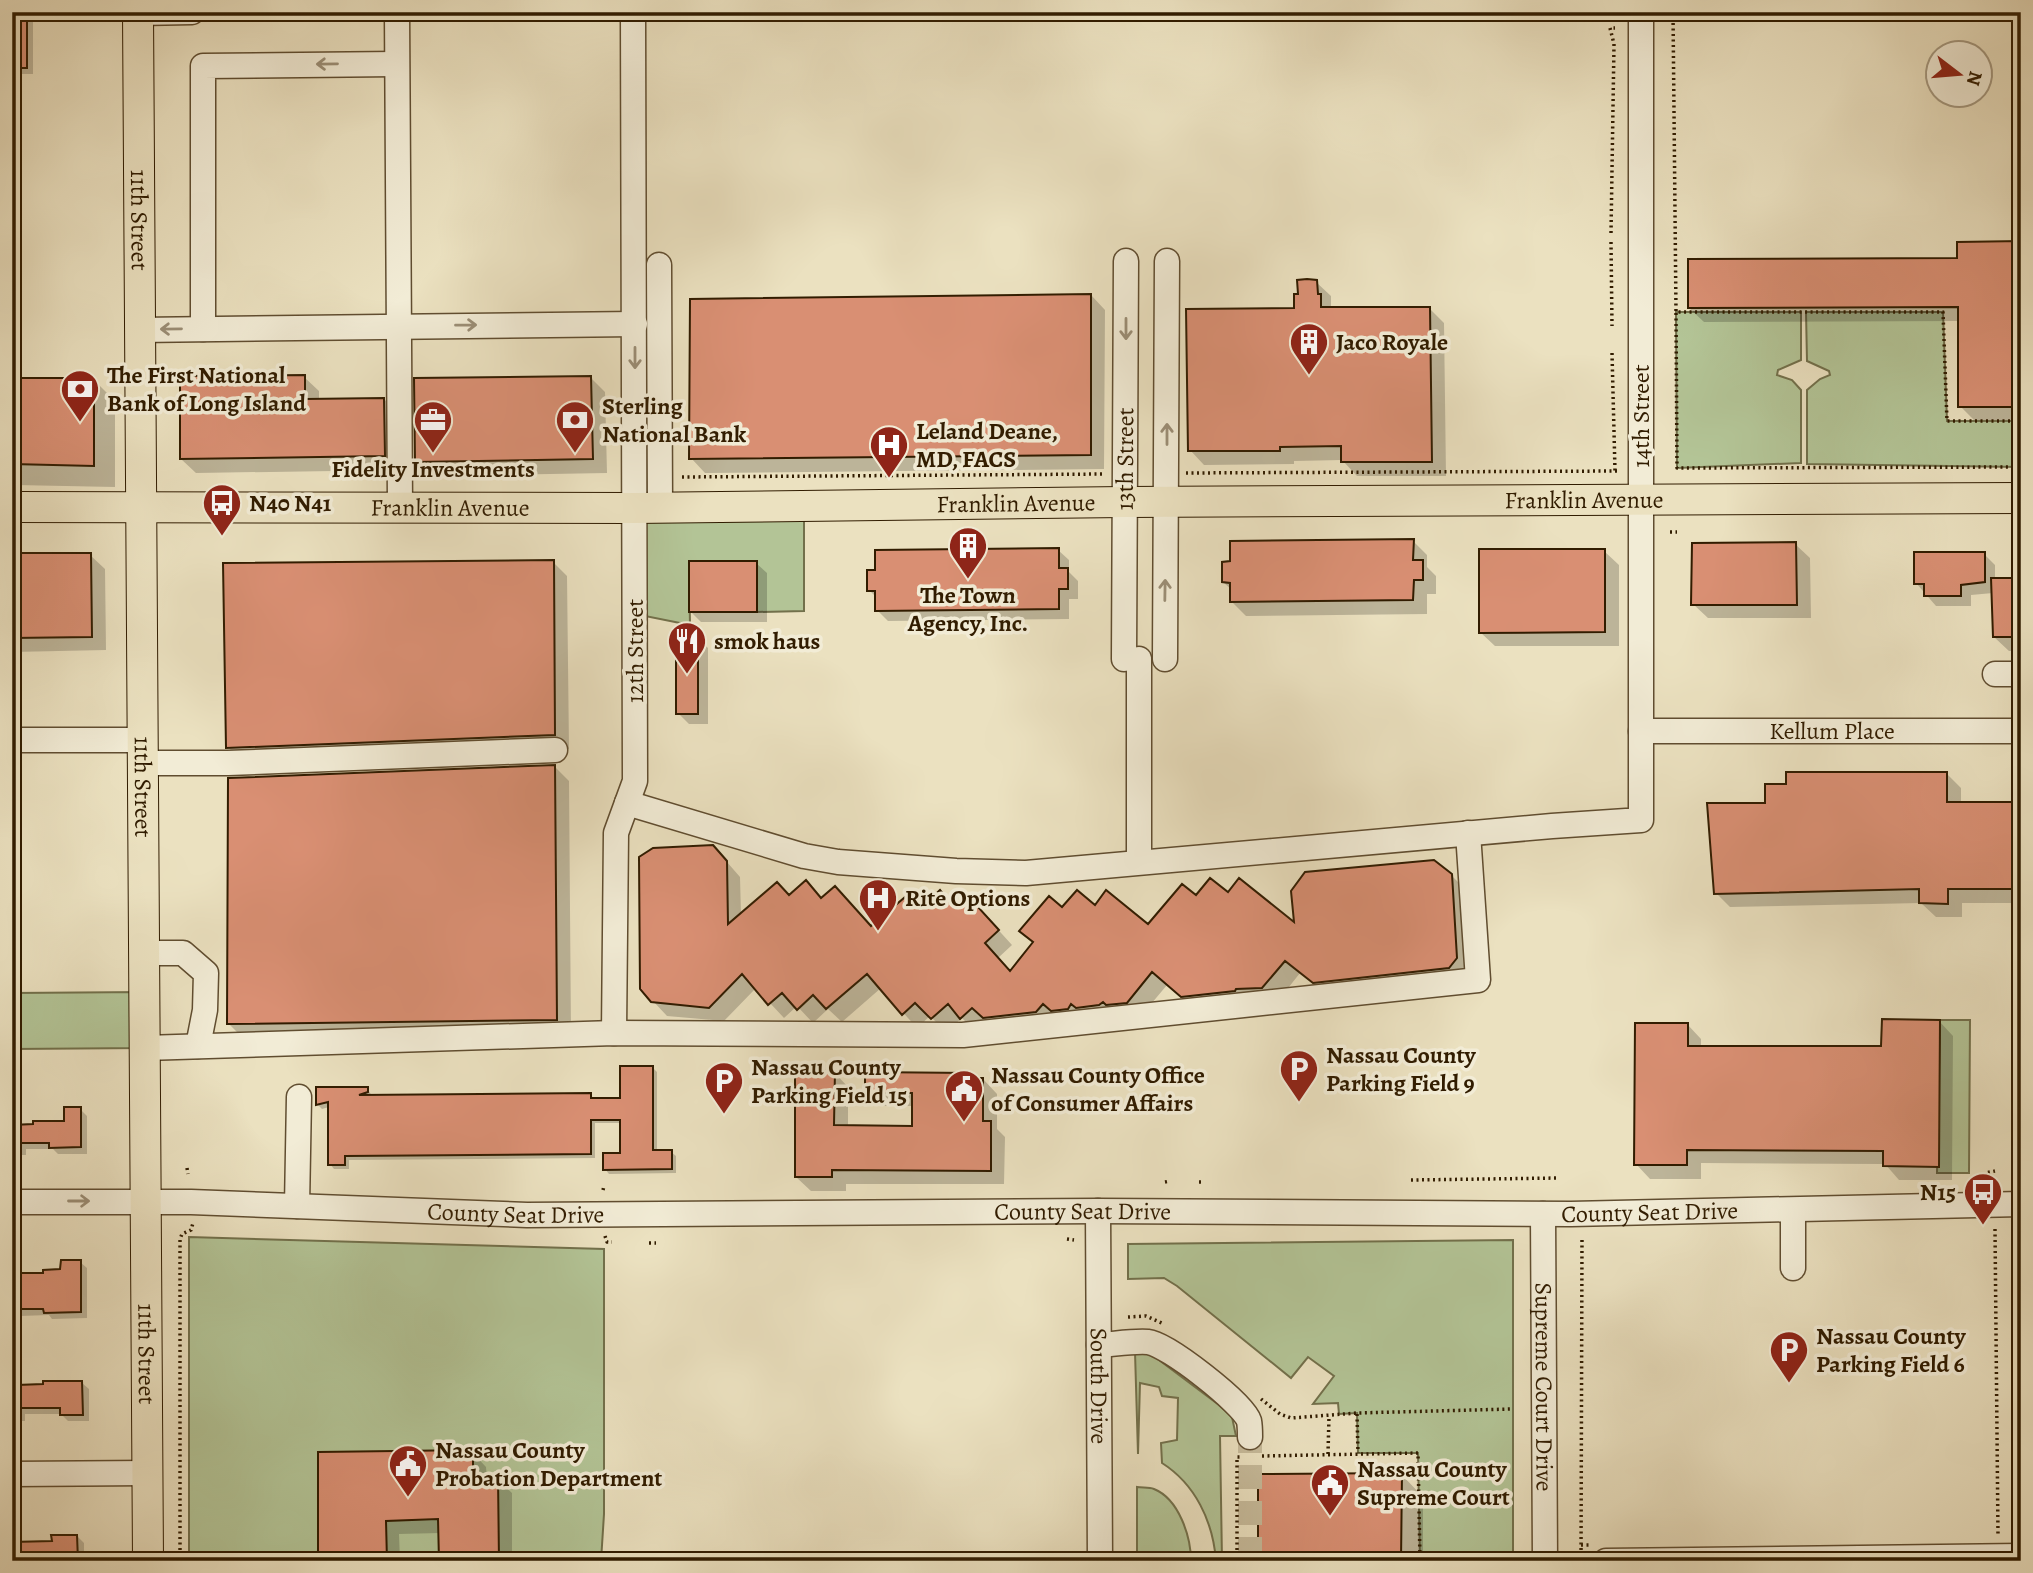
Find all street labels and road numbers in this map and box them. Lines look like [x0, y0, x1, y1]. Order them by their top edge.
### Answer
street label: 11th Street [123, 169, 156, 271]
street label: 14th Street [1625, 364, 1657, 468]
street label: 13th Street [1109, 407, 1141, 510]
street label: Franklin Avenue [1504, 484, 1664, 516]
street label: Franklin Avenue [936, 486, 1096, 520]
street label: Franklin Avenue [370, 492, 530, 524]
street label: 12th Street [619, 599, 651, 703]
street label: Kellum Place [1769, 715, 1895, 747]
street label: 11th Street [127, 736, 159, 838]
street label: County Seat Drive [1561, 1194, 1738, 1230]
street label: County Seat Drive [427, 1195, 604, 1231]
street label: County Seat Drive [994, 1195, 1171, 1228]
street label: Supreme Court Drive [1527, 1282, 1561, 1492]
street label: 11th Street [130, 1303, 163, 1405]
street label: South Drive [1083, 1328, 1115, 1444]

